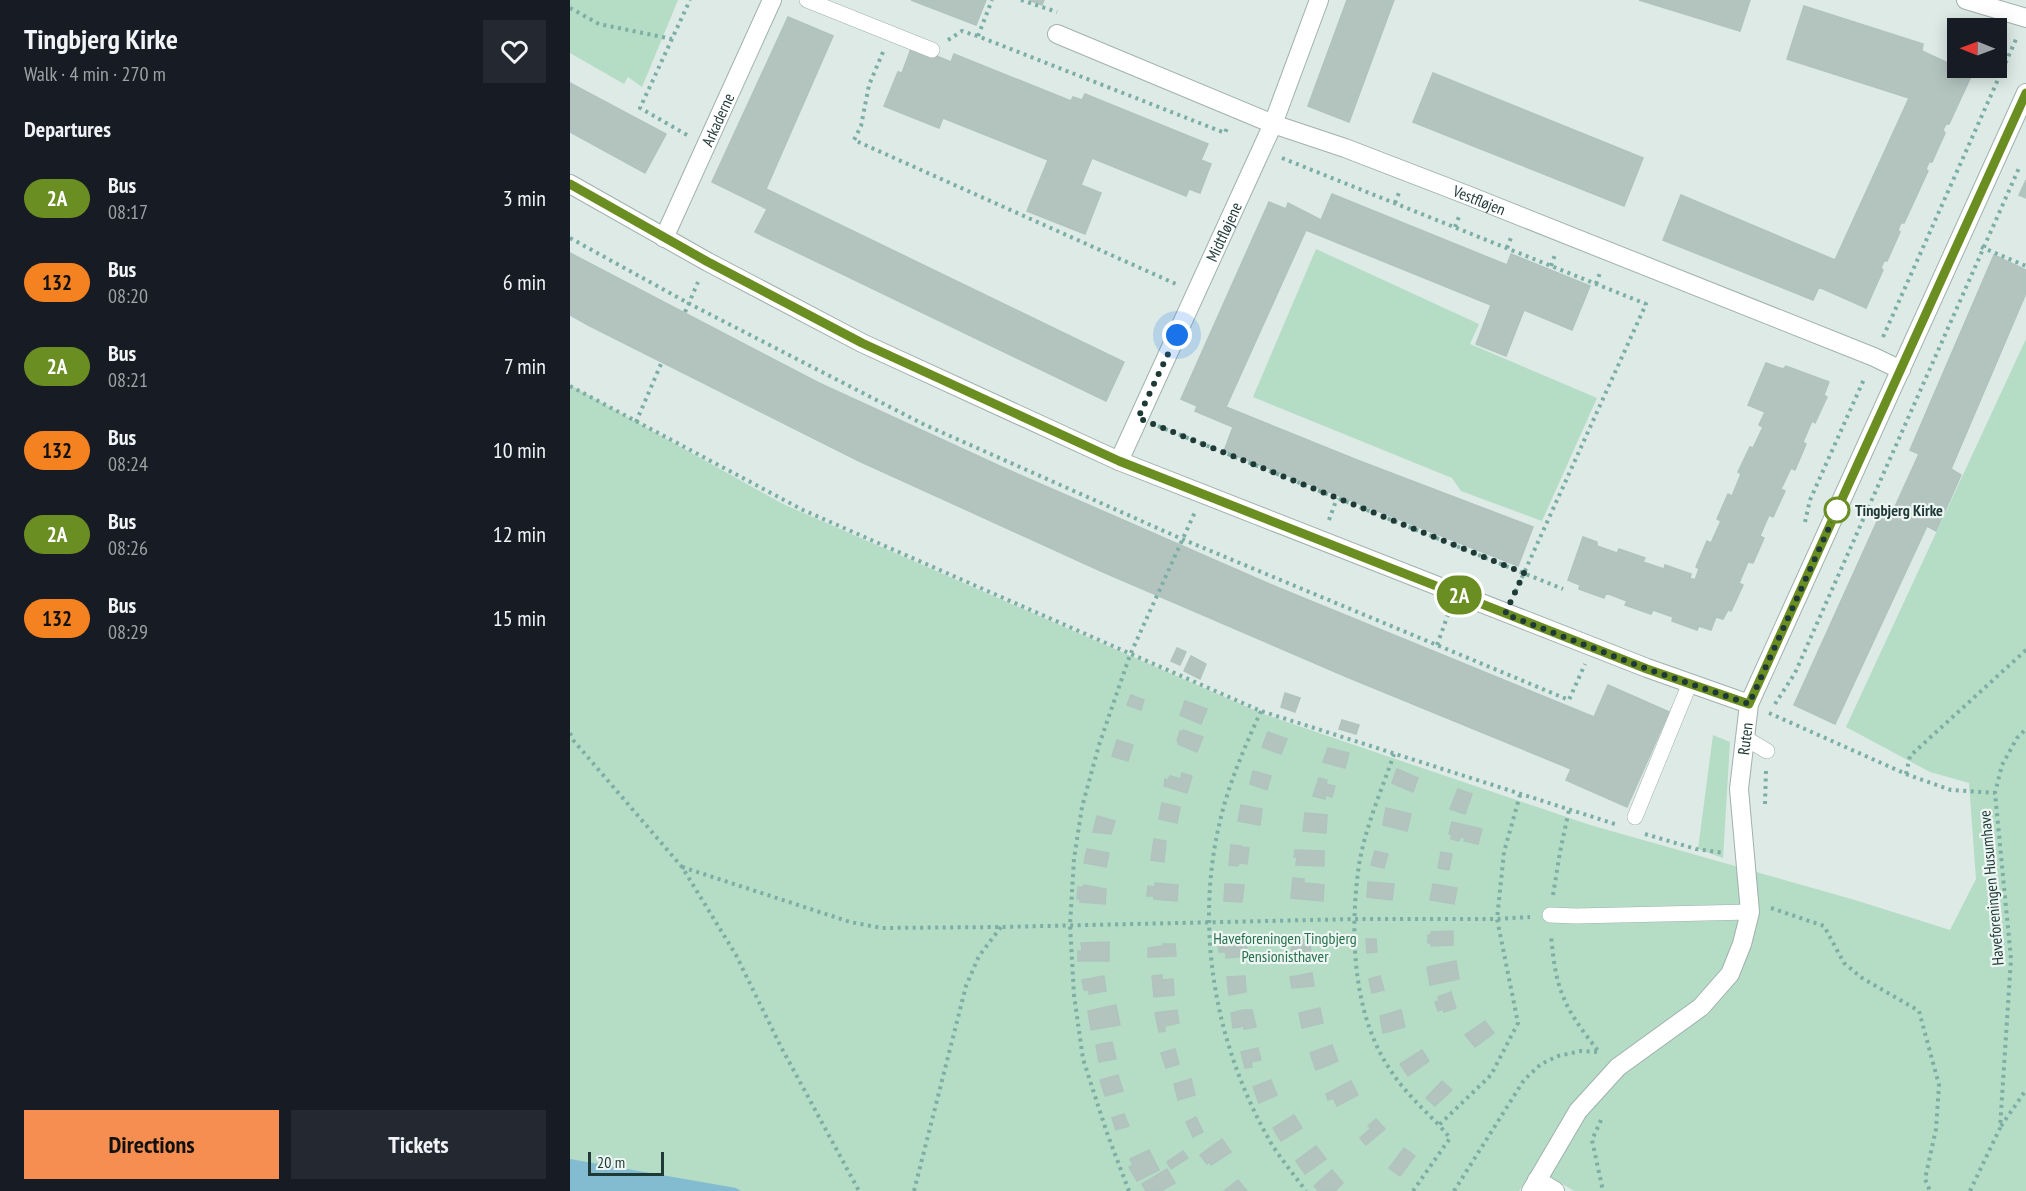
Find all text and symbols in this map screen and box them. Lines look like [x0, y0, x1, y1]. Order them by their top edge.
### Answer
north arrow [1947, 18, 2007, 78]
map controls [1947, 18, 2007, 78]
text: Tingbjerg Kirke [24, 20, 178, 57]
button: heart [483, 20, 546, 83]
text: Walk · 4 min · 270 m [24, 61, 166, 87]
street label: Arkaderne [697, 90, 738, 149]
text: Departures [24, 115, 111, 143]
text: Bus [108, 171, 136, 199]
street label: Vestfløjen [1449, 180, 1509, 219]
text: 3 min [503, 184, 546, 212]
text: 2A [47, 185, 67, 212]
text: 08:17 [108, 199, 148, 225]
street label: Midtfløjene [1202, 199, 1246, 265]
text: Bus [108, 255, 136, 283]
text: 6 min [503, 268, 546, 296]
text: 132 [42, 269, 72, 296]
text: 08:20 [108, 283, 148, 309]
your location [1162, 320, 1192, 350]
text: Bus [108, 339, 136, 367]
text: 7 min [504, 352, 546, 380]
text: 2A [47, 353, 67, 380]
text: 08:21 [108, 367, 148, 393]
text: Bus [108, 423, 136, 451]
text: 10 min [493, 436, 546, 464]
text: 132 [42, 437, 72, 464]
text: 08:24 [108, 451, 148, 477]
marker: Tingbjerg Kirke [1824, 497, 1850, 523]
place label: Tingbjerg Kirke [1855, 500, 1943, 520]
text: Bus [108, 507, 136, 535]
text: 12 min [493, 520, 546, 548]
text: 2A [47, 521, 67, 548]
text: 08:26 [108, 535, 148, 561]
line badge: 2A [1432, 576, 1486, 614]
text: 2A [1449, 582, 1469, 609]
text: Bus [108, 591, 136, 619]
text: 15 min [493, 604, 546, 632]
text: 132 [42, 605, 72, 632]
text: 08:29 [108, 619, 148, 645]
street label: Ruten [1733, 721, 1757, 756]
street label: Haveforeningen Husumhave [1974, 810, 2008, 966]
park label: Haveforeningen Tingbjerg Pensionisthaver [1213, 928, 1357, 966]
button: Directions [24, 1110, 279, 1179]
button: Tickets [291, 1110, 546, 1179]
scale bar [588, 1149, 664, 1176]
text: 20 m [597, 1152, 625, 1172]

